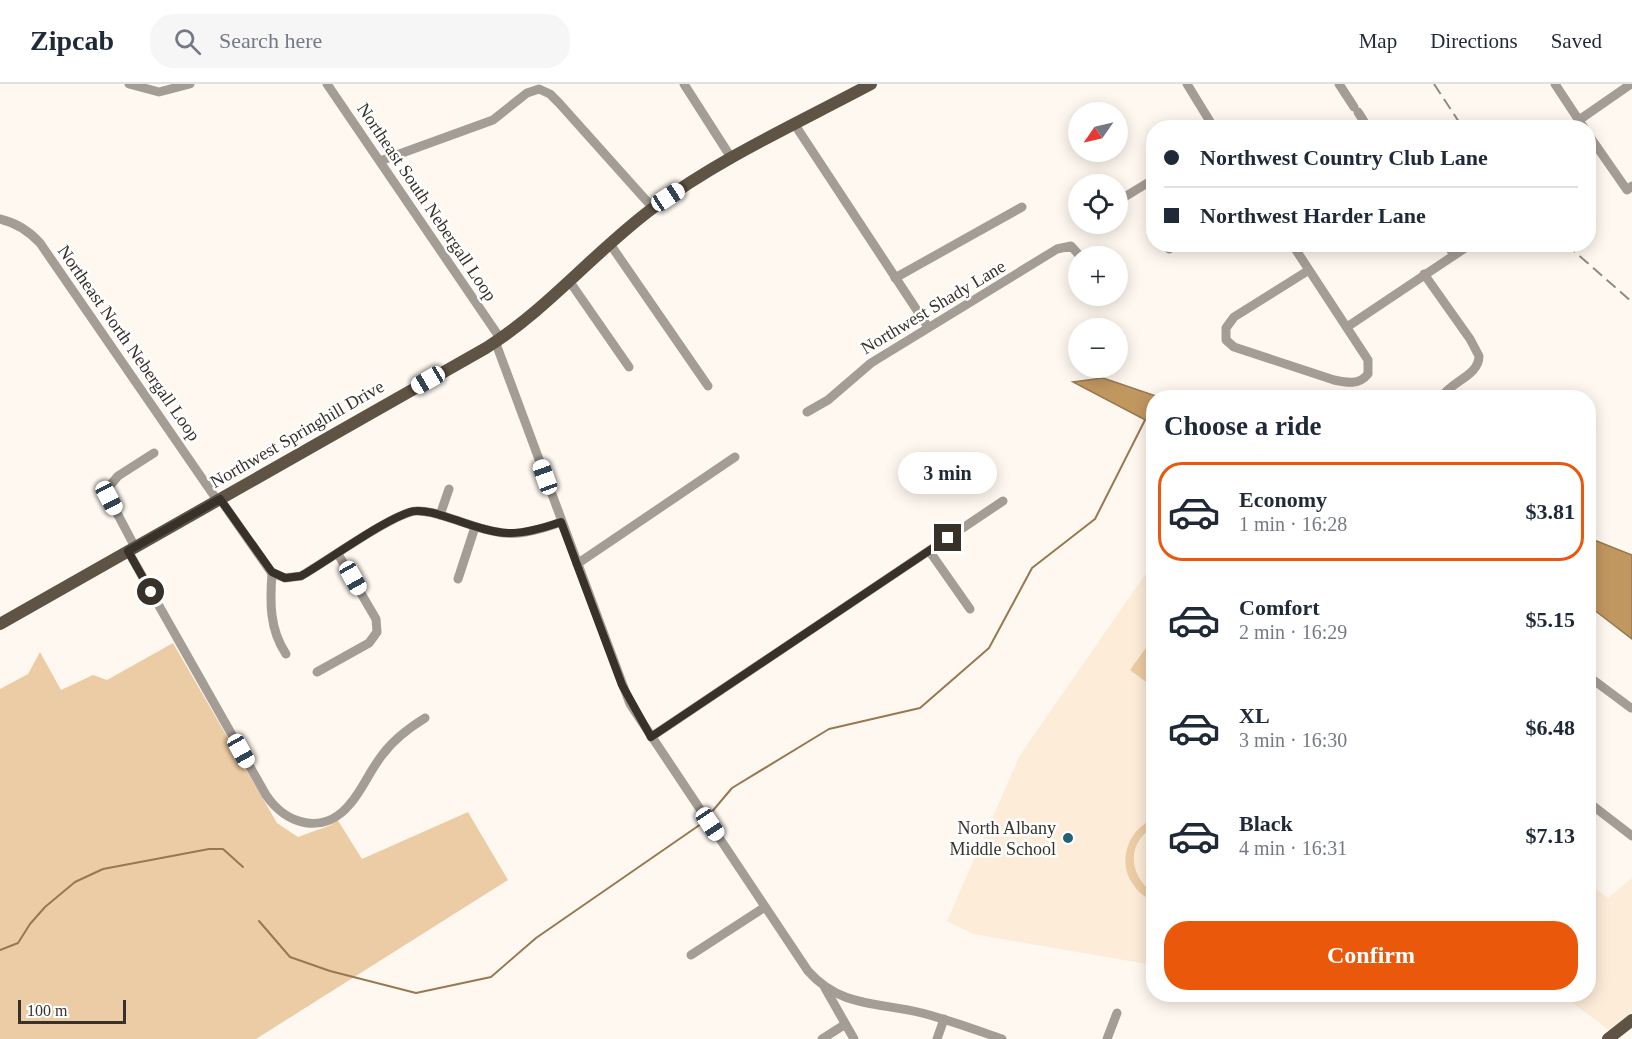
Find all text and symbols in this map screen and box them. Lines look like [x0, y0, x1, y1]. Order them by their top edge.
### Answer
search box [150, 14, 570, 68]
text: Zipcab [30, 25, 114, 56]
icon: search [171, 25, 204, 58]
text: Search here [219, 28, 322, 53]
text: Map [1359, 29, 1397, 53]
text: Directions [1430, 29, 1518, 53]
text: Saved [1551, 29, 1602, 53]
street label: Northeast South Nebergall Loop [353, 99, 501, 305]
north arrow [1068, 102, 1128, 162]
map controls [1068, 102, 1128, 378]
text: Northwest Country Club Lane [1200, 145, 1488, 170]
button: locate [1068, 174, 1128, 234]
car [648, 180, 688, 214]
text: Northwest Harder Lane [1200, 203, 1426, 228]
street label: Northeast North Nebergall Loop [54, 241, 204, 445]
button: + [1068, 246, 1128, 306]
street label: Northwest Shady Lane [857, 256, 1009, 358]
button: − [1068, 318, 1128, 378]
car [408, 363, 448, 397]
street label: Northwest Springhill Drive [207, 376, 387, 492]
text: Choose a ride [1164, 411, 1322, 441]
callout: 3 min [898, 451, 998, 493]
car [530, 457, 560, 497]
text: 3 min [923, 462, 972, 484]
car [93, 478, 125, 518]
icon: car [1167, 485, 1221, 539]
text: Economy [1239, 487, 1327, 512]
text: $3.81 [1526, 499, 1575, 524]
text: 1 min · 16:28 [1239, 513, 1347, 535]
route end [934, 524, 961, 551]
car [336, 558, 370, 598]
route start [137, 578, 164, 605]
icon: car [1167, 593, 1221, 647]
text: Comfort [1239, 595, 1320, 620]
text: $5.15 [1526, 607, 1575, 632]
text: 2 min · 16:29 [1239, 621, 1347, 643]
icon: car [1167, 701, 1221, 755]
text: XL [1239, 703, 1270, 728]
text: $6.48 [1526, 715, 1575, 740]
text: 3 min · 16:30 [1239, 729, 1347, 751]
car [224, 731, 258, 771]
car [692, 804, 728, 844]
icon: car [1167, 809, 1221, 863]
text: Black [1239, 811, 1293, 836]
place label: North Albany Middle School [950, 818, 1056, 859]
text: $7.13 [1526, 823, 1575, 848]
marker: North Albany Middle School [1061, 831, 1075, 845]
text: 4 min · 16:31 [1239, 837, 1347, 859]
button: Confirm [1164, 921, 1578, 990]
scale bar [18, 997, 126, 1024]
text: 100 m [27, 1002, 67, 1019]

